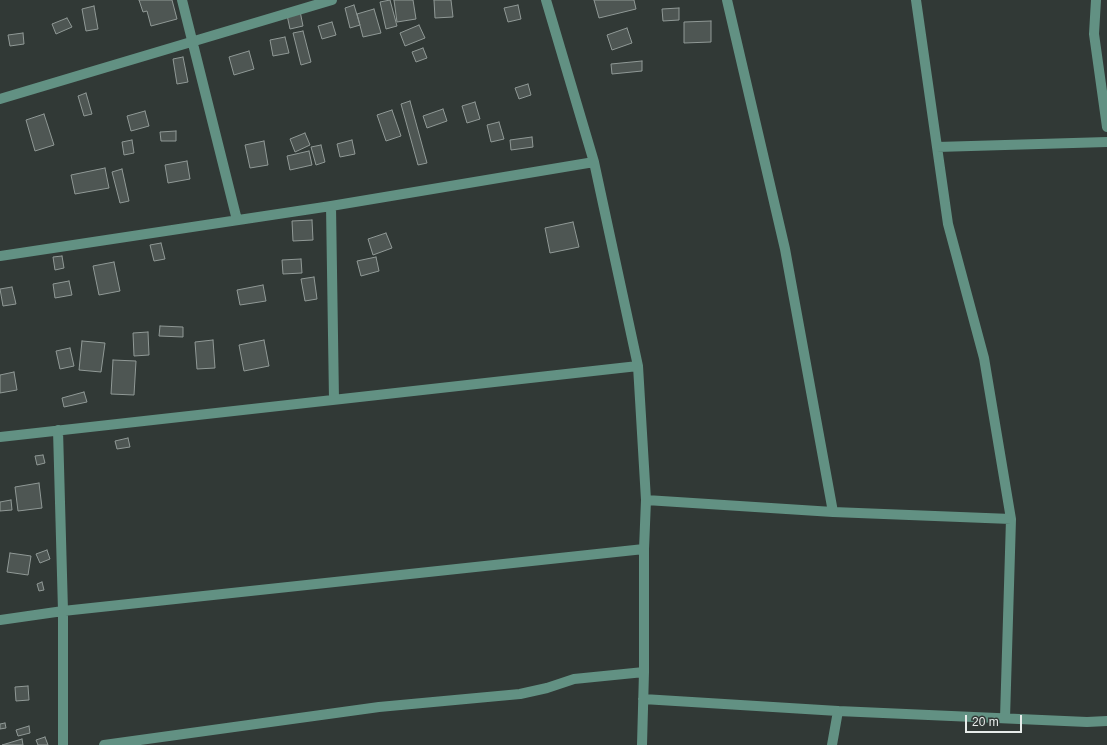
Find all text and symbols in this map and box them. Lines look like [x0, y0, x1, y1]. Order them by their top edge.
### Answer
scale bar [967, 707, 1024, 733]
text: 20 m [972, 715, 999, 729]

